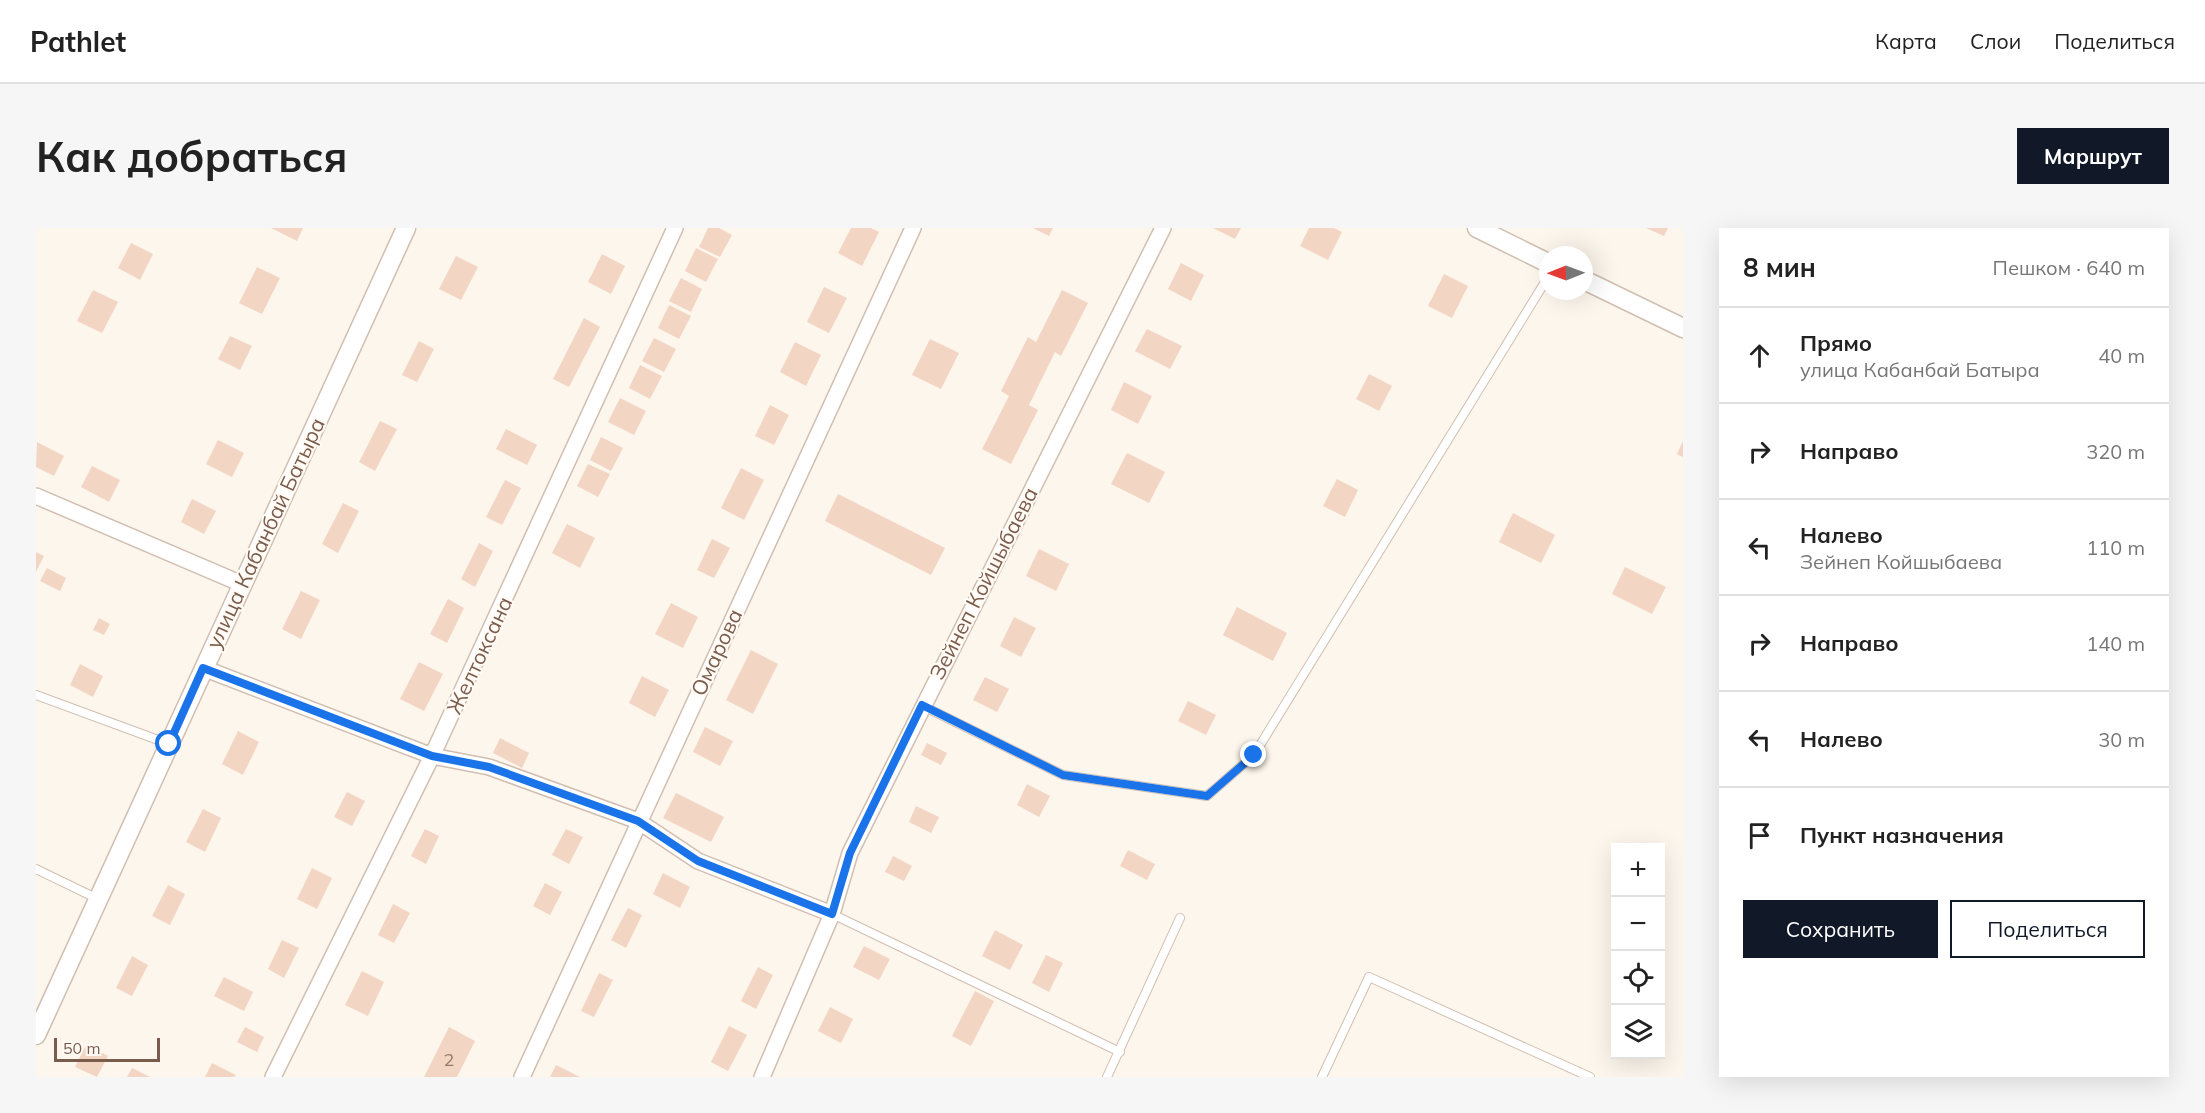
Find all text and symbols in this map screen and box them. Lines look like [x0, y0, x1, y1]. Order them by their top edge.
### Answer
text: Pathlet [30, 24, 126, 59]
text: Карта [1875, 28, 1937, 54]
text: Слои [1970, 28, 2021, 54]
text: Поделиться [2054, 28, 2175, 54]
button: Маршрут [2017, 128, 2169, 184]
text: Как добраться [36, 130, 348, 183]
north arrow [1539, 246, 1593, 300]
text: 8 мин [1743, 251, 1816, 284]
text: Пешком · 640 m [1993, 255, 2145, 280]
text: Прямо [1800, 329, 1872, 357]
icon: ahead [1743, 339, 1776, 372]
text: 40 m [2098, 343, 2145, 368]
text: улица Кабанбай Батыра [1800, 357, 2040, 382]
street label: улица Кабанбай Батыра [200, 413, 330, 653]
icon: right [1743, 435, 1776, 468]
text: Направо [1800, 437, 1898, 465]
text: 320 m [2086, 439, 2145, 464]
street label: Зейнеп Койшыбаева [923, 482, 1043, 684]
text: Налево [1800, 521, 1883, 549]
icon: left [1743, 531, 1776, 564]
text: 110 m [2086, 535, 2145, 560]
text: Зейнеп Койшыбаева [1800, 549, 2002, 574]
street label: Желтоксана [440, 592, 518, 718]
street label: Омарова [685, 604, 747, 700]
icon: right [1743, 627, 1776, 660]
text: Направо [1800, 629, 1898, 657]
text: 140 m [2086, 631, 2145, 656]
icon: left [1743, 723, 1776, 756]
text: Налево [1800, 725, 1883, 753]
text: 30 m [2098, 727, 2145, 752]
route start [155, 730, 181, 756]
route end [1240, 741, 1266, 767]
icon: arrive [1743, 819, 1776, 852]
text: Пункт назначения [1800, 821, 2004, 849]
map controls [1611, 843, 1665, 1059]
button: + [1611, 843, 1665, 897]
button: − [1611, 897, 1665, 951]
button: Сохранить [1743, 900, 1938, 958]
button: Поделиться [1950, 900, 2145, 958]
button: locate [1611, 951, 1665, 1005]
button: layers [1611, 1005, 1665, 1059]
scale bar [54, 1035, 160, 1062]
text: 50 m [63, 1038, 100, 1058]
house number: 2 [444, 1048, 454, 1071]

